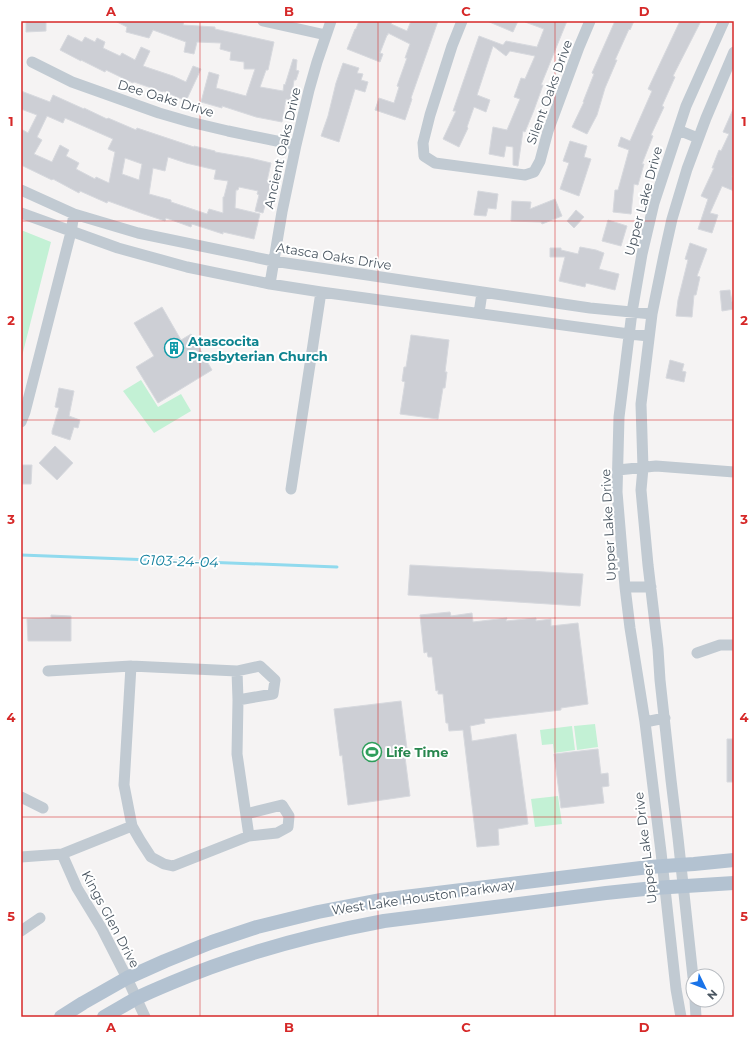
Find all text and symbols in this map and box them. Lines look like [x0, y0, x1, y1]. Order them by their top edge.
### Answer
text: A [105, 3, 117, 19]
text: B [284, 3, 294, 19]
text: C [461, 3, 471, 19]
text: D [639, 3, 650, 19]
street label: Silent Oaks Drive [523, 37, 575, 147]
street label: Dee Oaks Drive [116, 76, 216, 120]
street label: Ancient Oaks Drive [260, 86, 304, 210]
text: 1 [8, 113, 14, 129]
text: 1 [741, 113, 747, 129]
street label: Upper Lake Drive [621, 144, 665, 257]
street label: Atasca Oaks Drive [275, 239, 393, 273]
text: 2 [7, 312, 15, 328]
text: 2 [740, 312, 748, 328]
place label: Atascocita Presbyterian Church [187, 333, 328, 364]
building icon: Atascocita Presbyterian Church [163, 337, 185, 359]
street label: Upper Lake Drive [597, 468, 619, 582]
text: 3 [6, 511, 15, 527]
text: 3 [739, 511, 748, 527]
water label: G103-24-04 [139, 551, 220, 571]
text: 4 [7, 709, 16, 725]
text: 4 [740, 709, 749, 725]
sports icon: Life Time [361, 741, 383, 763]
place label: Life Time [386, 744, 448, 760]
street label: Upper Lake Drive [630, 791, 660, 905]
street label: Kings Glen Drive [79, 868, 143, 970]
street label: West Lake Houston Parkway [330, 876, 517, 918]
text: 5 [7, 908, 15, 924]
text: 5 [740, 908, 748, 924]
north arrow [685, 968, 725, 1008]
text: N [704, 987, 720, 1003]
text: A [105, 1019, 117, 1035]
text: B [284, 1019, 294, 1035]
text: C [461, 1019, 471, 1035]
text: D [639, 1019, 650, 1035]

